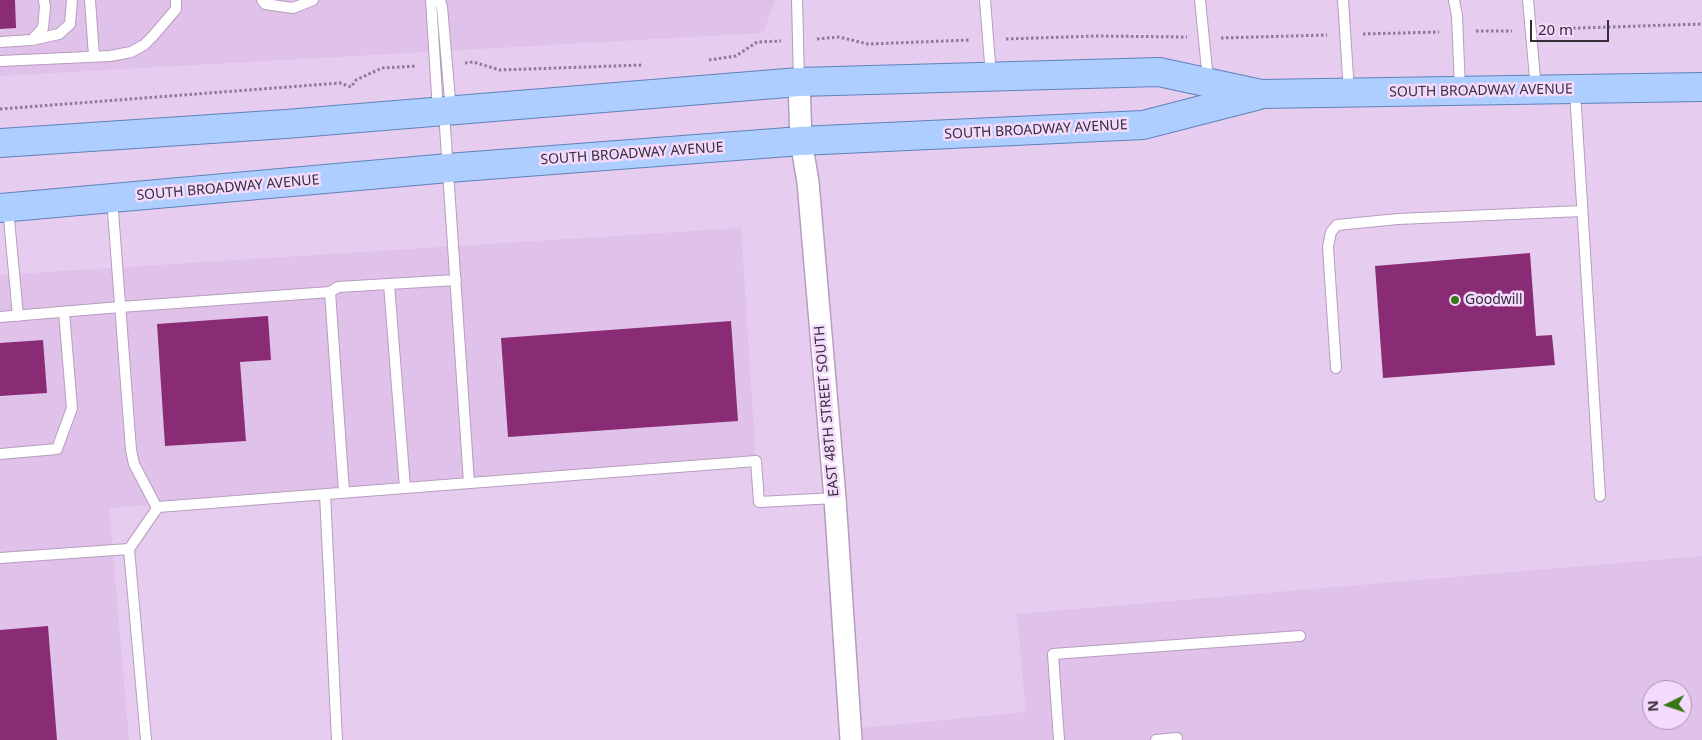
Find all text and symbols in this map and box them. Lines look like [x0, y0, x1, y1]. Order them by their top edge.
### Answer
scale bar [1532, 10, 1611, 42]
text: 20 m [1538, 19, 1573, 39]
street label: SOUTH BROADWAY AVENUE [1389, 81, 1573, 101]
street label: SOUTH BROADWAY AVENUE [944, 117, 1128, 143]
street label: SOUTH BROADWAY AVENUE [540, 139, 724, 169]
street label: SOUTH BROADWAY AVENUE [136, 172, 320, 204]
place label: Goodwill [1465, 292, 1523, 308]
marker: Goodwill [1449, 294, 1461, 306]
street label: EAST 48TH STREET SOUTH [811, 325, 843, 497]
north arrow [1642, 680, 1692, 730]
text: N [1643, 700, 1662, 712]

